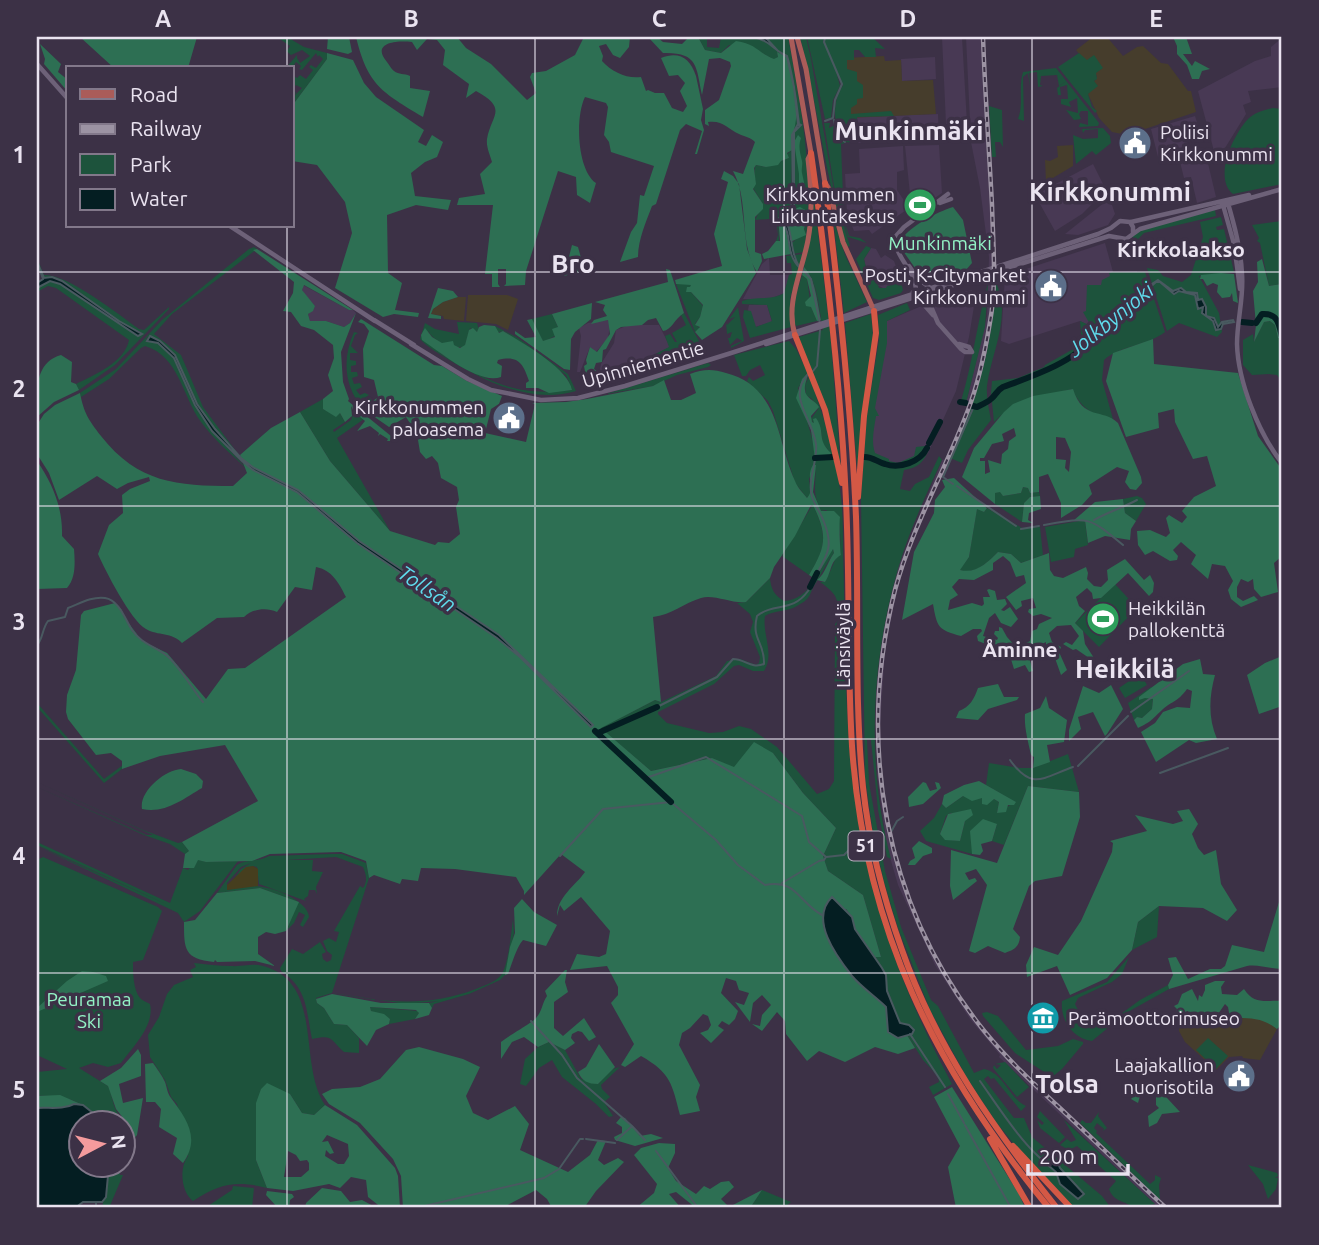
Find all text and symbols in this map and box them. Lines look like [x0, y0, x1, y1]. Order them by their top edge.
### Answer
text: A [155, 6, 171, 31]
text: B [403, 6, 419, 31]
text: C [652, 6, 667, 31]
text: D [900, 6, 916, 31]
text: E [1149, 6, 1163, 31]
legend [66, 66, 294, 228]
text: Road [130, 82, 178, 106]
text: Railway [130, 116, 202, 140]
district label: Munkinmäki [835, 116, 983, 145]
place label: Poliisi Kirkkonummi [1160, 121, 1273, 165]
public building icon: Poliisi Kirkkonummi [1116, 124, 1154, 162]
text: 1 [13, 142, 25, 167]
text: Park [130, 152, 172, 176]
district label: Kirkkonummi [1029, 177, 1191, 206]
place label: Kirkkonummen Liikuntakeskus [765, 183, 895, 227]
text: Water [130, 186, 188, 210]
sports icon: Kirkkonummen Liikuntakeskus [901, 186, 939, 224]
park label: Munkinmäki [888, 232, 992, 254]
district label: Kirkkolaakso [1117, 237, 1245, 261]
district label: Bro [551, 249, 595, 278]
place label: Posti, K-Citymarket Kirkkonummi [864, 264, 1027, 308]
public building icon: Posti, K-Citymarket Kirkkonummi [1032, 267, 1070, 305]
water label: Jolkbynjoki [1062, 277, 1159, 362]
street label: Upinniementie [579, 336, 707, 392]
text: 2 [13, 376, 25, 401]
place label: Kirkkonummen paloasema [354, 396, 484, 440]
public building icon: Kirkkonummen paloasema [490, 399, 528, 437]
water label: Tollsån [394, 560, 461, 616]
place label: Heikkilän pallokenttä [1128, 597, 1225, 641]
sports icon: Heikkilän pallokenttä [1084, 600, 1122, 638]
street label: Länsiväylä [832, 602, 854, 688]
text: 3 [13, 609, 25, 634]
district label: Åminne [982, 637, 1058, 661]
district label: Heikkilä [1075, 654, 1175, 683]
road number: 51 [848, 832, 884, 860]
text: 4 [13, 843, 26, 868]
park label: Peuramaa Ski [46, 988, 132, 1032]
museum icon: Perämoottorimuseo [1024, 999, 1062, 1037]
place label: Perämoottorimuseo [1068, 1007, 1240, 1029]
place label: Laajakallion nuorisotila [1115, 1054, 1214, 1098]
public building icon: Laajakallion nuorisotila [1220, 1057, 1258, 1095]
district label: Tolsa [1035, 1069, 1099, 1098]
text: 5 [13, 1077, 25, 1102]
north arrow [66, 1108, 136, 1178]
scale bar [1028, 1133, 1128, 1177]
text: N [107, 1134, 131, 1150]
text: 200 m [1039, 1144, 1097, 1168]

